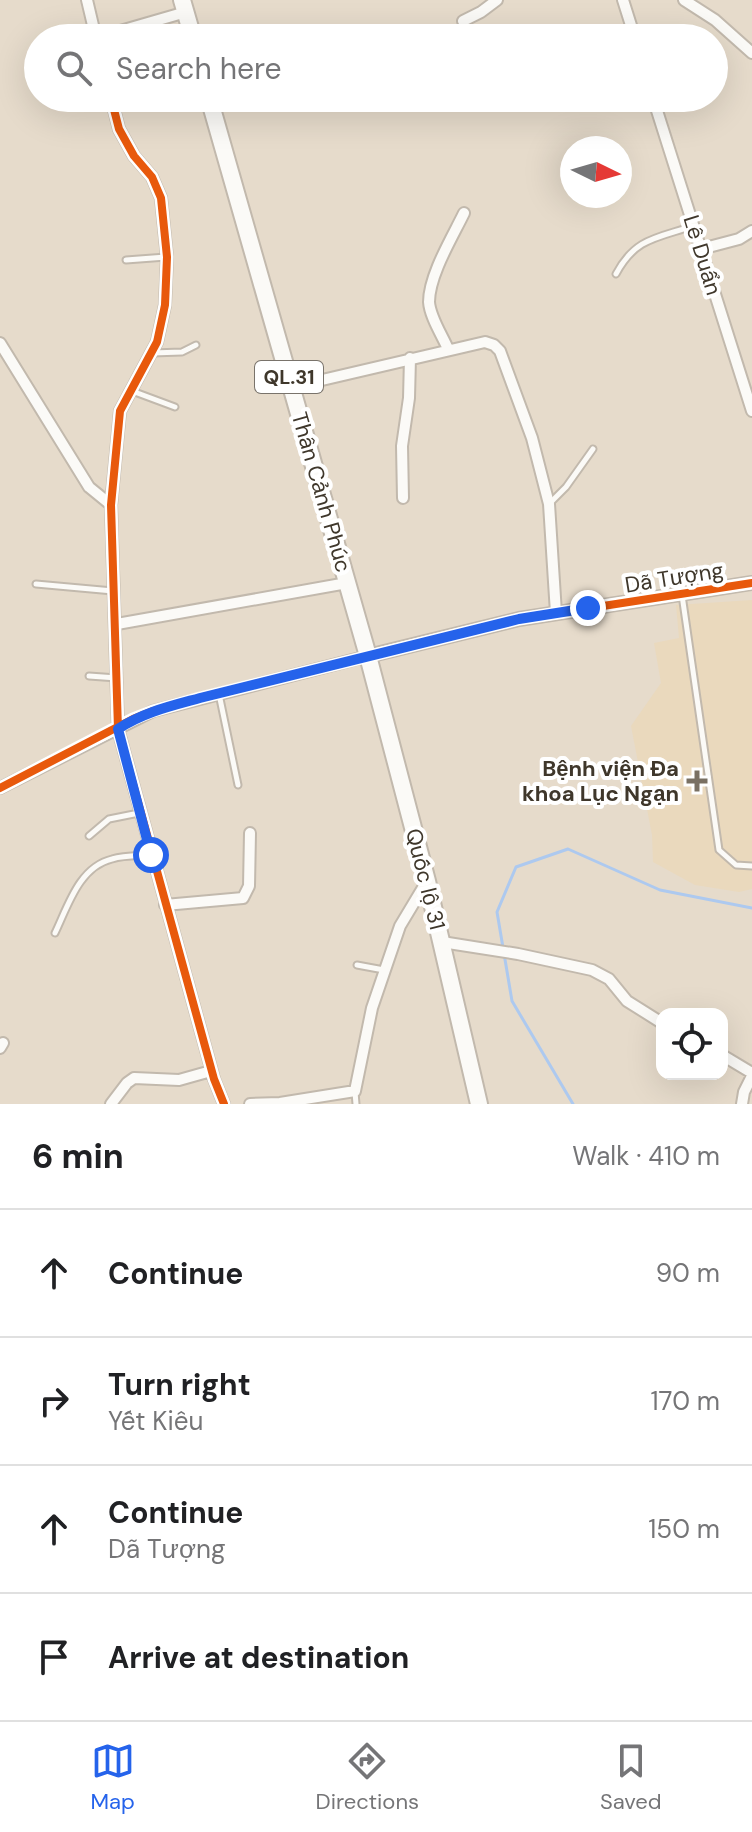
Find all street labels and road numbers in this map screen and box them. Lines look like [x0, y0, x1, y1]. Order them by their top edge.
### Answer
street label: Lê Duẩn [677, 212, 728, 299]
road number: QL.31 [255, 361, 323, 393]
street label: Thân Cảnh Phúc [285, 409, 358, 576]
street label: Dã Tượng [623, 555, 725, 600]
street label: Quốc lộ 31 [399, 825, 452, 933]

